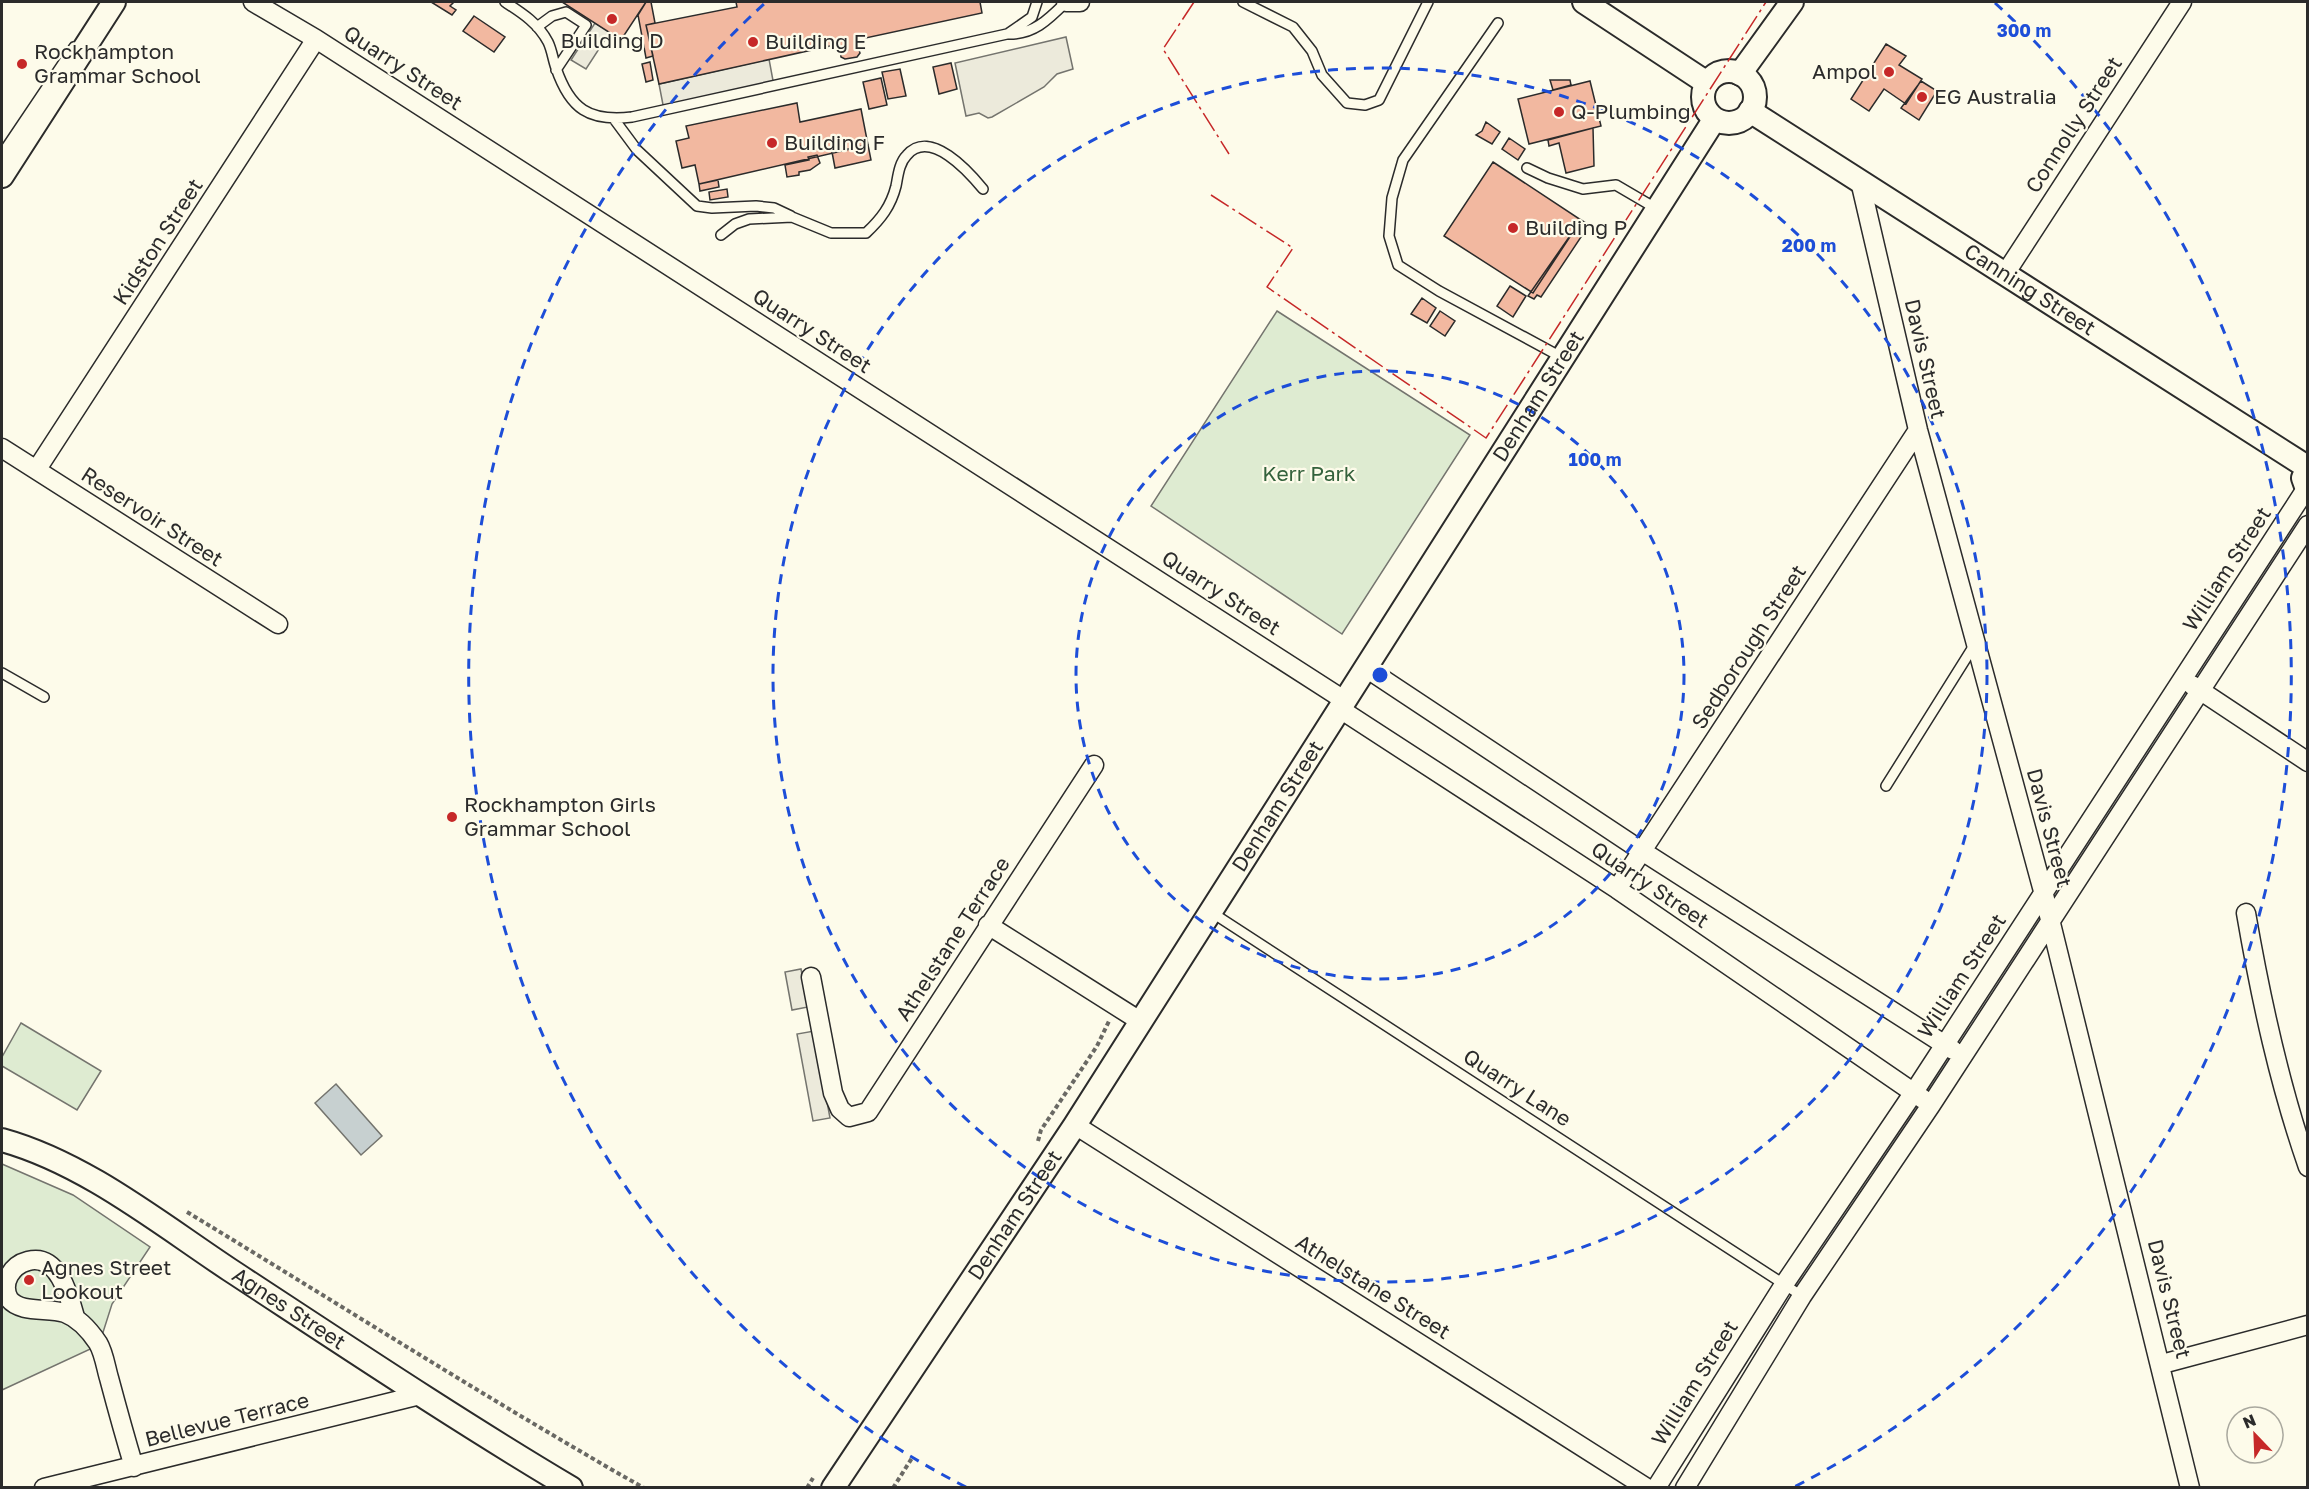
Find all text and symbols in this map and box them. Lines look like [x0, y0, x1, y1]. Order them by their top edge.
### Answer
marker: Building D [605, 12, 619, 26]
street label: Quarry Street [339, 19, 468, 115]
text: 300 m [1997, 19, 2051, 41]
place label: Building D [560, 27, 664, 53]
place label: Building E [765, 28, 866, 54]
marker: Building E [746, 35, 760, 49]
place label: Rockhampton Grammar School [34, 38, 201, 88]
street label: Connolly Street [2019, 51, 2127, 198]
marker: Rockhampton Grammar School [15, 57, 29, 71]
place label: Ampol [1812, 58, 1877, 84]
marker: Ampol [1882, 65, 1896, 79]
place label: EG Australia [1934, 83, 2057, 109]
marker: EG Australia [1915, 90, 1929, 104]
place label: Q-Plumbing [1571, 98, 1691, 124]
marker: Q-Plumbing [1552, 105, 1566, 119]
place label: Building F [784, 129, 885, 155]
marker: Building F [765, 136, 779, 150]
street label: Kidston Street [107, 173, 208, 310]
place label: Building P [1525, 214, 1627, 240]
marker: Building P [1506, 221, 1520, 235]
text: 200 m [1782, 234, 1836, 256]
street label: Canning Street [1960, 237, 2101, 341]
street label: Quarry Street [748, 282, 877, 378]
street label: Davis Street [1900, 296, 1952, 421]
street label: Denham Street [1486, 325, 1589, 466]
text: 100 m [1569, 448, 1621, 470]
park label: Kerr Park [1262, 460, 1356, 486]
street label: Reservoir Street [77, 461, 228, 572]
street label: William Street [2176, 502, 2276, 635]
street label: Quarry Street [1157, 544, 1286, 640]
street label: Sedborough Street [1685, 559, 1811, 733]
centre of rings [1370, 665, 1390, 685]
street label: Denham Street [1225, 735, 1328, 876]
street label: Davis Street [2022, 765, 2078, 890]
place label: Rockhampton Girls Grammar School [464, 791, 656, 841]
marker: Rockhampton Girls Grammar School [445, 810, 459, 824]
street label: Quarry Street [1587, 835, 1714, 933]
street label: Athelstane Terrace [889, 852, 1015, 1025]
street label: William Street [1911, 909, 2011, 1042]
street label: Quarry Lane [1459, 1043, 1576, 1132]
street label: Denham Street [962, 1145, 1067, 1284]
street label: Athelstane Street [1291, 1228, 1456, 1344]
street label: Davis Street [2143, 1236, 2197, 1361]
place label: Agnes Street Lookout [41, 1254, 171, 1304]
street label: Agnes Street [228, 1261, 351, 1354]
marker: Agnes Street Lookout [22, 1273, 36, 1287]
street label: William Street [1645, 1315, 1743, 1450]
street label: Bellevue Terrace [142, 1386, 311, 1452]
north arrow [2225, 1405, 2285, 1465]
text: N [2240, 1410, 2259, 1433]

